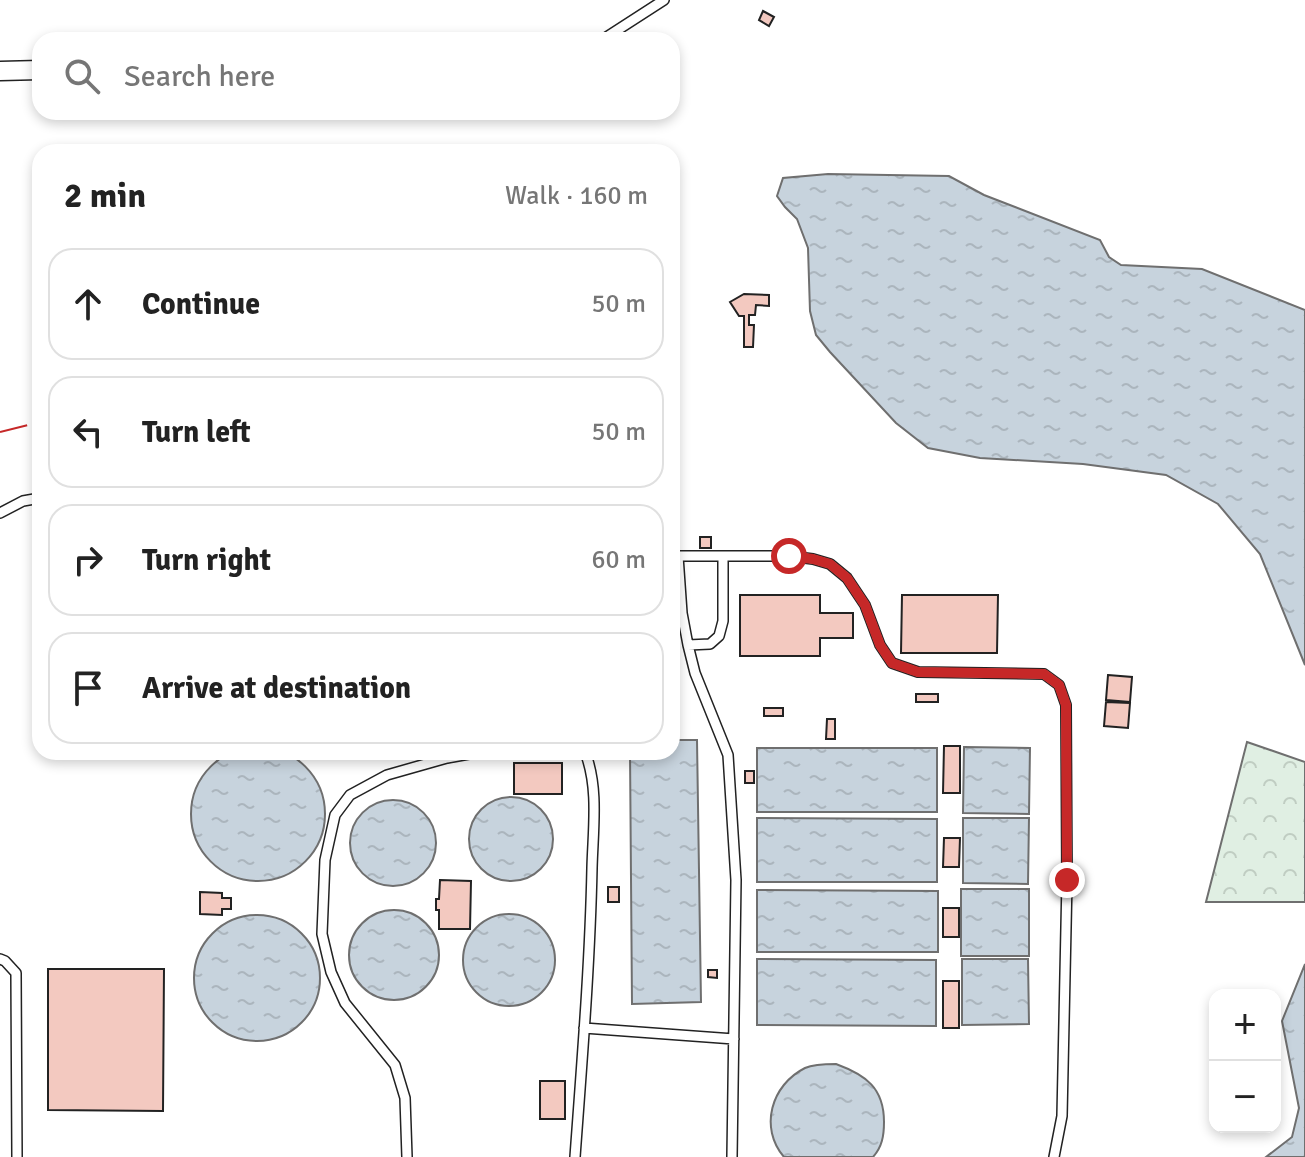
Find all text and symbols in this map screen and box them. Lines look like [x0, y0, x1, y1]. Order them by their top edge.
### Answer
search box [32, 32, 680, 120]
icon: search [60, 54, 104, 98]
text: Search here [124, 58, 275, 95]
text: 2 min [64, 175, 146, 217]
text: Walk · 160 m [505, 180, 648, 212]
icon: ahead [66, 282, 110, 326]
text: Continue [142, 286, 260, 323]
text: 50 m [591, 288, 646, 320]
icon: left [66, 410, 110, 454]
text: Turn left [142, 414, 251, 451]
text: 50 m [591, 416, 646, 448]
icon: right [66, 538, 110, 582]
route start [771, 538, 807, 574]
text: Turn right [142, 542, 271, 579]
text: 60 m [591, 544, 646, 576]
icon: arrive [66, 666, 110, 710]
text: Arrive at destination [142, 670, 411, 707]
route end [1049, 862, 1085, 898]
map controls [1209, 989, 1281, 1133]
button: + [1209, 989, 1281, 1061]
button: − [1209, 1061, 1281, 1133]

